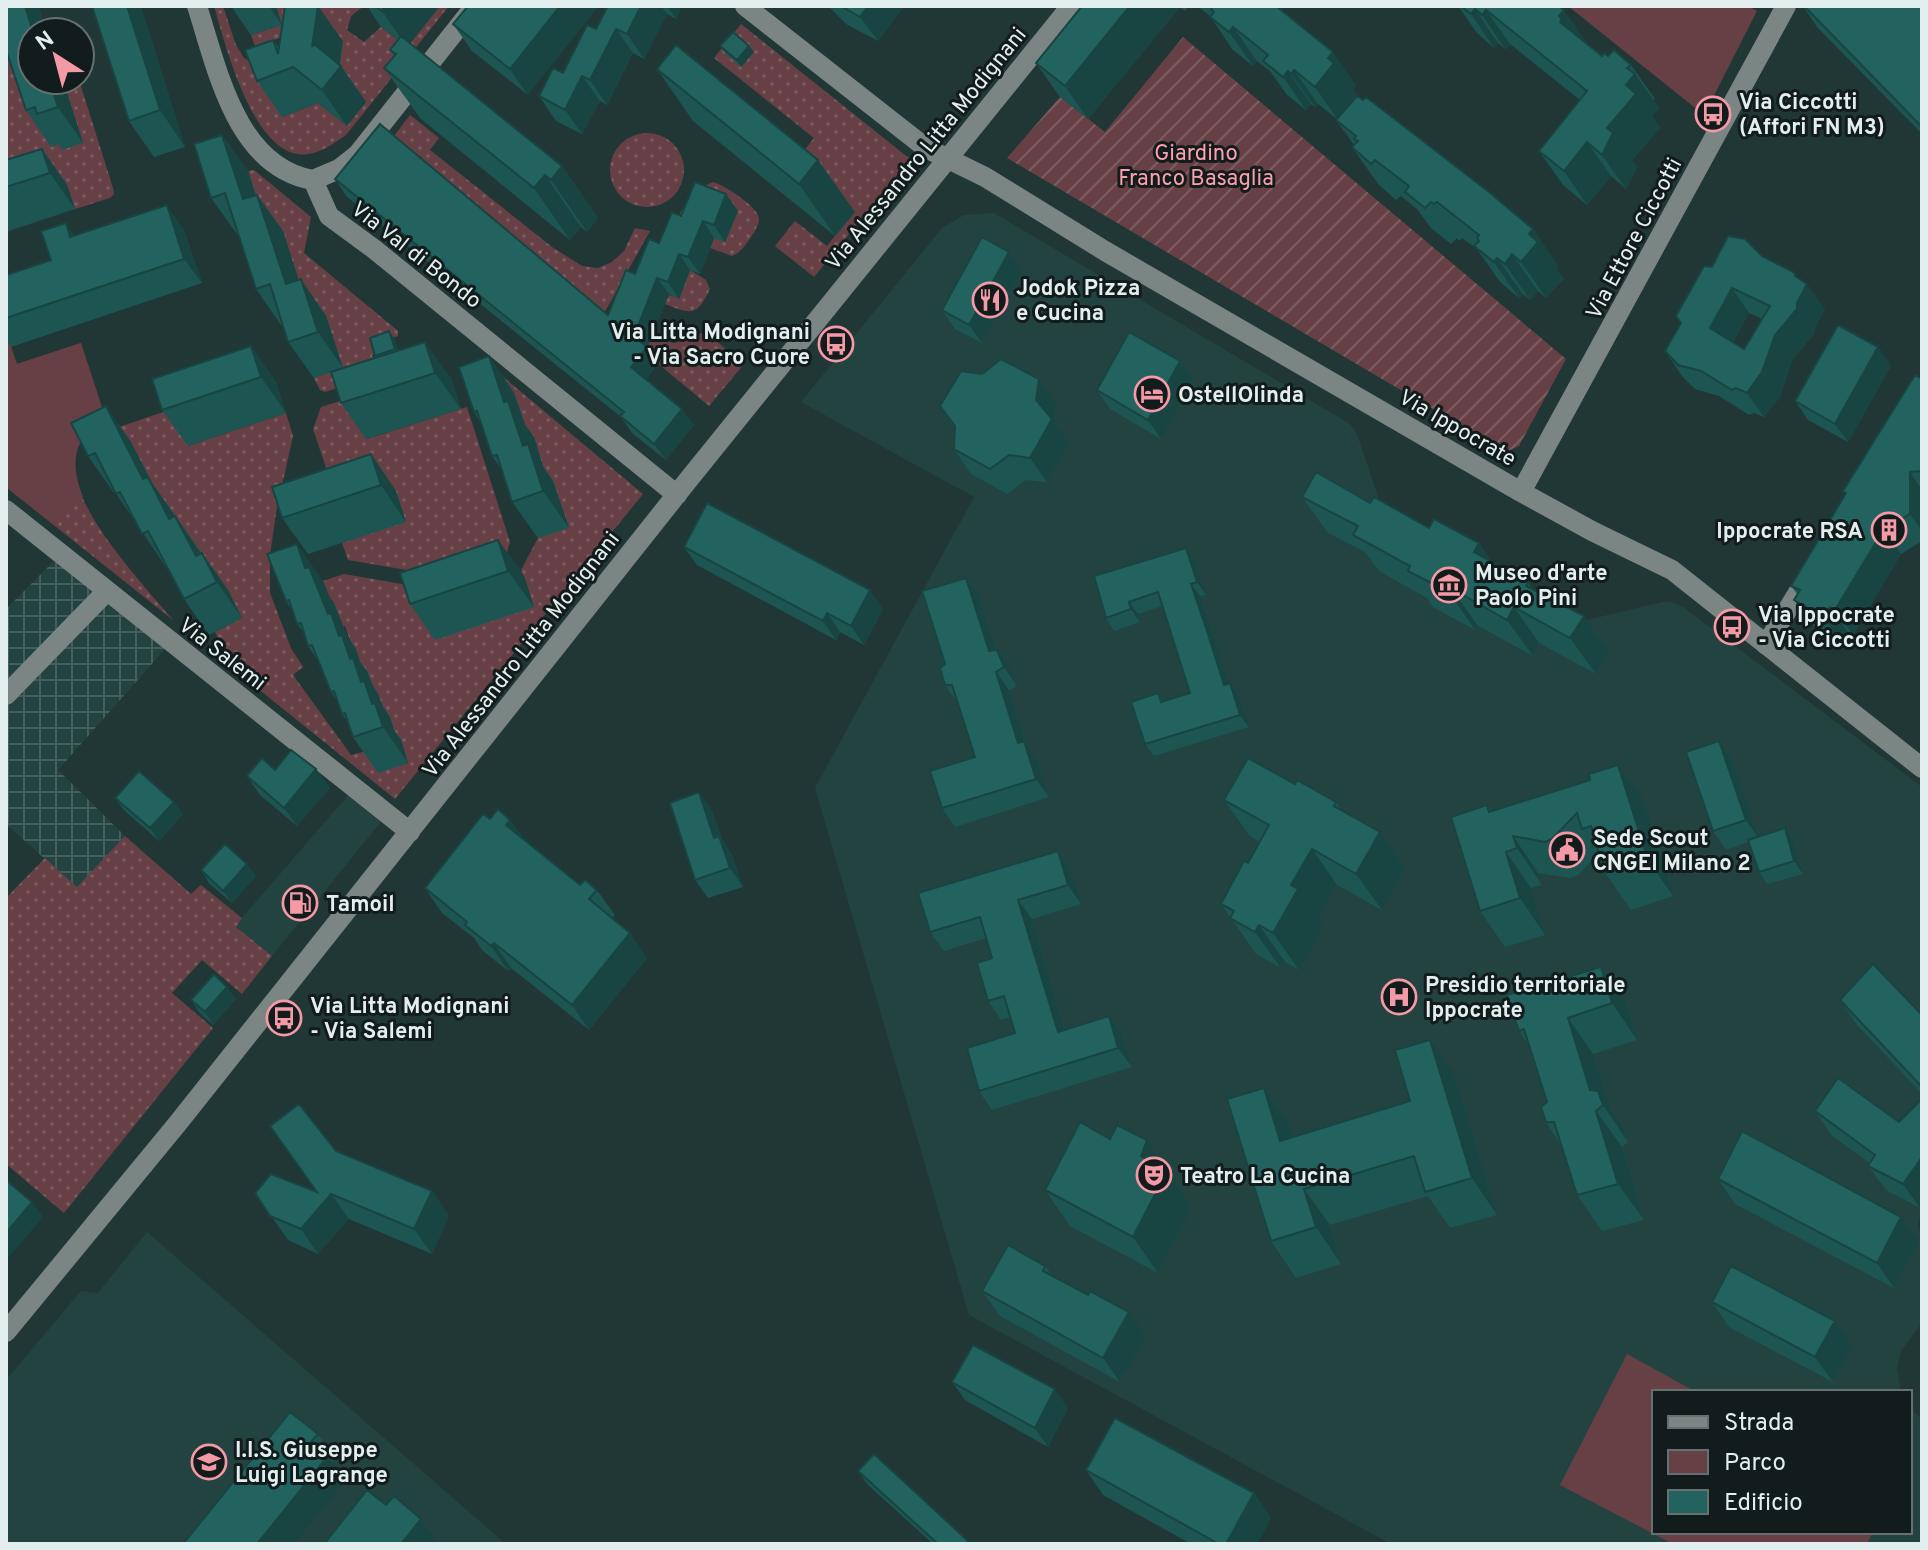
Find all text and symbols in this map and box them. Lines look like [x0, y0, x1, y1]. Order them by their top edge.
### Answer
north arrow [16, 16, 96, 96]
street label: Via Alessandro Litta Modignani [821, 23, 1033, 277]
text: N [31, 26, 60, 57]
place label: Via Ciccotti (Affori FN M3) [1739, 90, 1885, 142]
bus stop icon: Via Ciccotti (Affori FN M3) [1694, 95, 1732, 133]
park label: Giardino Franco Basaglia [1118, 141, 1274, 193]
street label: Via Ettore Ciccotti [1581, 154, 1689, 324]
street label: Via Val di Bondo [345, 197, 486, 315]
place label: Jodok Pizza e Cucina [1016, 276, 1140, 328]
restaurant icon: Jodok Pizza e Cucina [971, 281, 1009, 319]
place label: Via Litta Modignani - Via Sacro Cuore [611, 320, 810, 372]
bus stop icon: Via Litta Modignani - Via Sacro Cuore [817, 325, 855, 363]
hotel icon: OstellOlinda [1133, 375, 1171, 413]
place label: OstellOlinda [1178, 383, 1304, 410]
street label: Via Ippocrate [1393, 385, 1520, 474]
building icon: Ippocrate RSA [1870, 511, 1908, 549]
place label: Ippocrate RSA [1716, 519, 1863, 546]
street label: Via Alessandro Litta Modignani [418, 527, 626, 784]
place label: Museo d'arte Paolo Pini [1475, 561, 1608, 613]
museum icon: Museo d'arte Paolo Pini [1430, 566, 1468, 604]
place label: Via Ippocrate - Via Ciccotti [1758, 603, 1895, 655]
bus stop icon: Via Ippocrate - Via Ciccotti [1713, 608, 1751, 646]
street label: Via Salemi [172, 612, 271, 697]
place label: Sede Scout CNGEI Milano 2 [1593, 826, 1751, 878]
public building icon: Sede Scout CNGEI Milano 2 [1548, 831, 1586, 869]
fuel station icon: Tamoil [281, 884, 319, 922]
place label: Tamoil [326, 892, 395, 919]
place label: Presidio territoriale Ippocrate [1425, 973, 1626, 1025]
hospital icon: Presidio territoriale Ippocrate [1380, 978, 1418, 1016]
place label: Via Litta Modignani - Via Salemi [310, 994, 509, 1046]
bus stop icon: Via Litta Modignani - Via Salemi [265, 999, 303, 1037]
theatre icon: Teatro La Cucina [1135, 1156, 1173, 1194]
place label: Teatro La Cucina [1180, 1164, 1350, 1191]
legend [1652, 1390, 1912, 1534]
text: Strada [1724, 1409, 1794, 1439]
place label: I.I.S. Giuseppe Luigi Lagrange [235, 1438, 388, 1490]
school or university icon: I.I.S. Giuseppe Luigi Lagrange [190, 1443, 228, 1481]
text: Parco [1724, 1449, 1786, 1479]
text: Edificio [1724, 1489, 1803, 1519]

